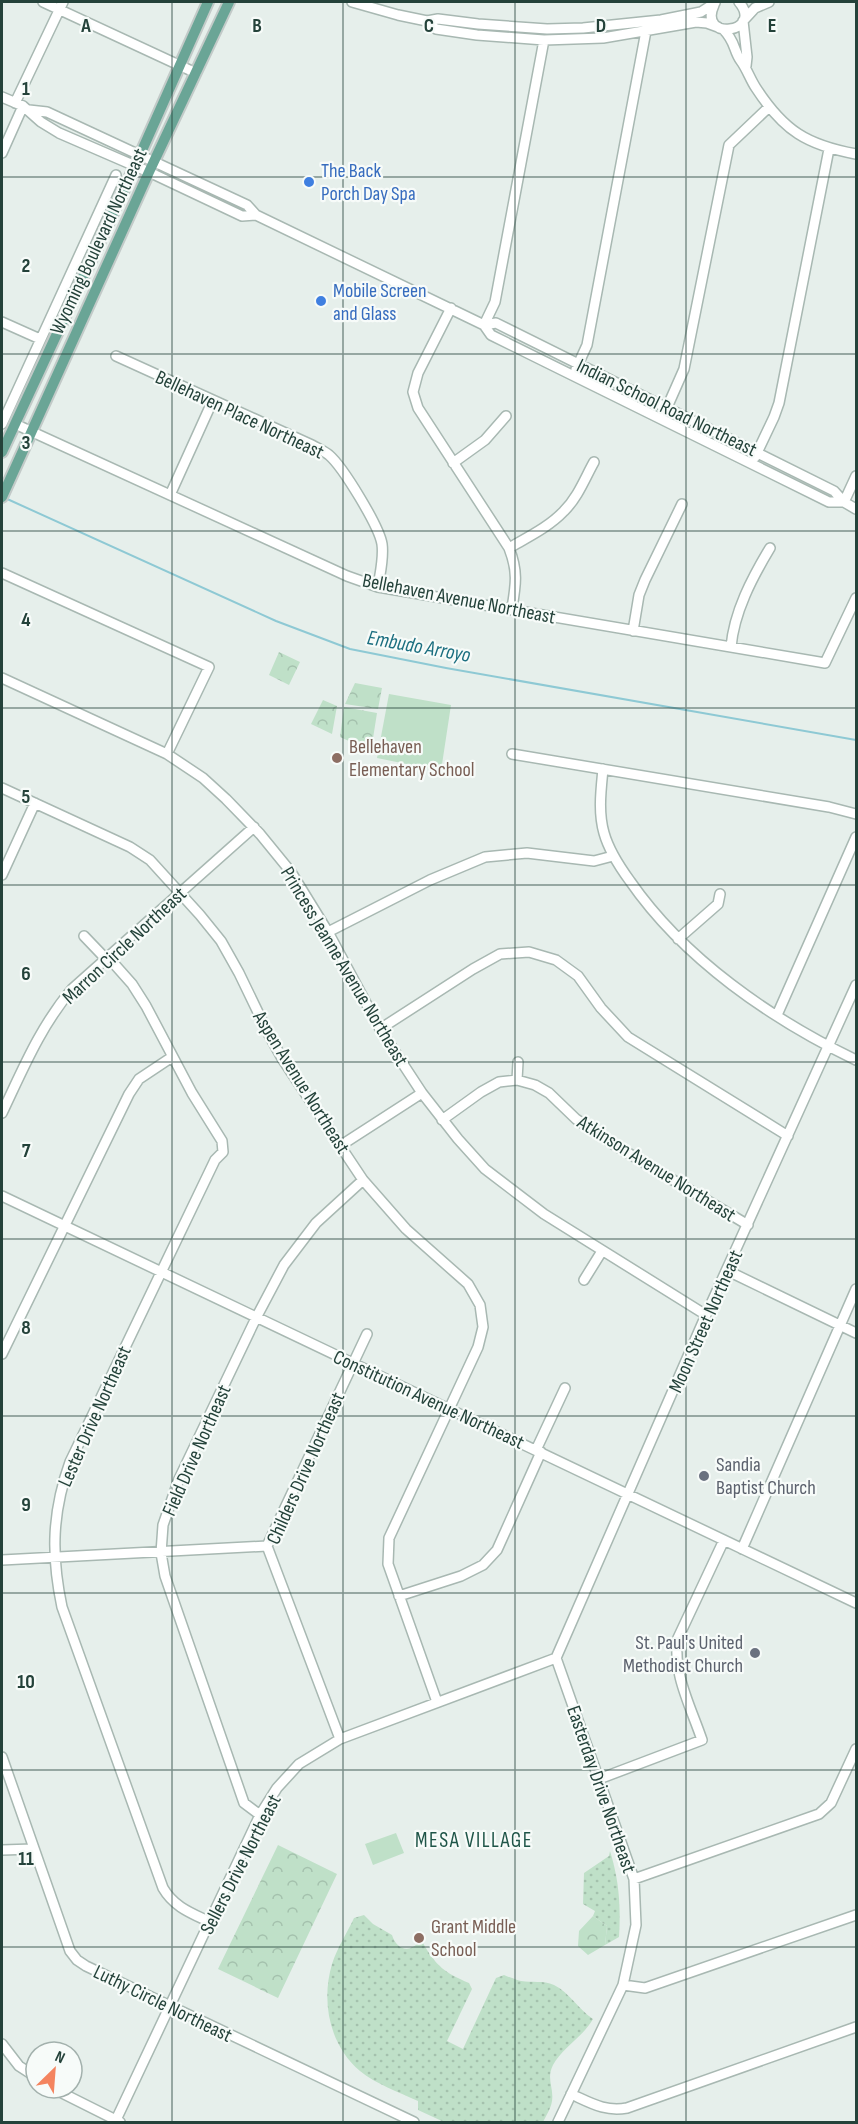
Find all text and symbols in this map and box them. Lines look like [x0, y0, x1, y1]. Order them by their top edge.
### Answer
text: A [80, 14, 91, 38]
text: B [252, 14, 262, 38]
text: C [424, 14, 434, 38]
text: D [596, 14, 606, 38]
text: E [768, 14, 776, 38]
text: 1 [22, 77, 30, 101]
street label: Wyoming Boulevard Northeast [45, 145, 153, 338]
place label: The Back Porch Day Spa [321, 159, 416, 206]
marker: The Back Porch Day Spa [302, 175, 316, 189]
text: 2 [22, 254, 30, 278]
place label: Mobile Screen and Glass [333, 279, 427, 326]
marker: Mobile Screen and Glass [314, 294, 328, 308]
street label: Indian School Road Northeast [573, 354, 761, 462]
street label: Bellehaven Place Northeast [152, 365, 328, 464]
text: 3 [22, 431, 31, 455]
street label: Bellehaven Avenue Northeast [360, 568, 557, 629]
text: 4 [21, 608, 31, 632]
water label: Embudo Arroyo [365, 625, 473, 668]
place label: Bellehaven Elementary School [349, 735, 475, 782]
marker: Bellehaven Elementary School [330, 751, 344, 765]
text: 5 [22, 785, 31, 809]
street label: Princess Jeanne Avenue Northeast [275, 863, 413, 1070]
street label: Marron Circle Northeast [58, 882, 192, 1009]
text: 6 [21, 962, 31, 986]
street label: Aspen Avenue Northeast [247, 1006, 355, 1158]
street label: Atkinson Avenue Northeast [572, 1110, 740, 1227]
text: 7 [22, 1139, 31, 1163]
street label: Moon Street Northeast [664, 1246, 748, 1397]
text: 8 [21, 1316, 31, 1340]
street label: Lester Drive Northeast [53, 1342, 137, 1491]
street label: Constitution Avenue Northeast [329, 1345, 528, 1455]
street label: Field Drive Northeast [157, 1381, 237, 1520]
street label: Childers Drive Northeast [262, 1389, 350, 1548]
place label: Sandia Baptist Church [716, 1453, 816, 1500]
marker: Sandia Baptist Church [697, 1469, 711, 1483]
text: 9 [21, 1493, 31, 1517]
place label: St. Paul's United Methodist Church [623, 1631, 743, 1678]
marker: St. Paul's United Methodist Church [748, 1646, 762, 1660]
text: 10 [17, 1670, 35, 1694]
street label: Easterday Drive Northeast [561, 1703, 641, 1876]
street label: Sellers Drive Northeast [195, 1790, 287, 1939]
district label: MESA VILLAGE [415, 1828, 533, 1853]
text: 11 [18, 1847, 34, 1871]
place label: Grant Middle School [431, 1915, 516, 1962]
marker: Grant Middle School [412, 1931, 426, 1945]
street label: Luthy Circle Northeast [89, 1960, 236, 2048]
north arrow [24, 2040, 84, 2100]
text: N [52, 2047, 68, 2068]

